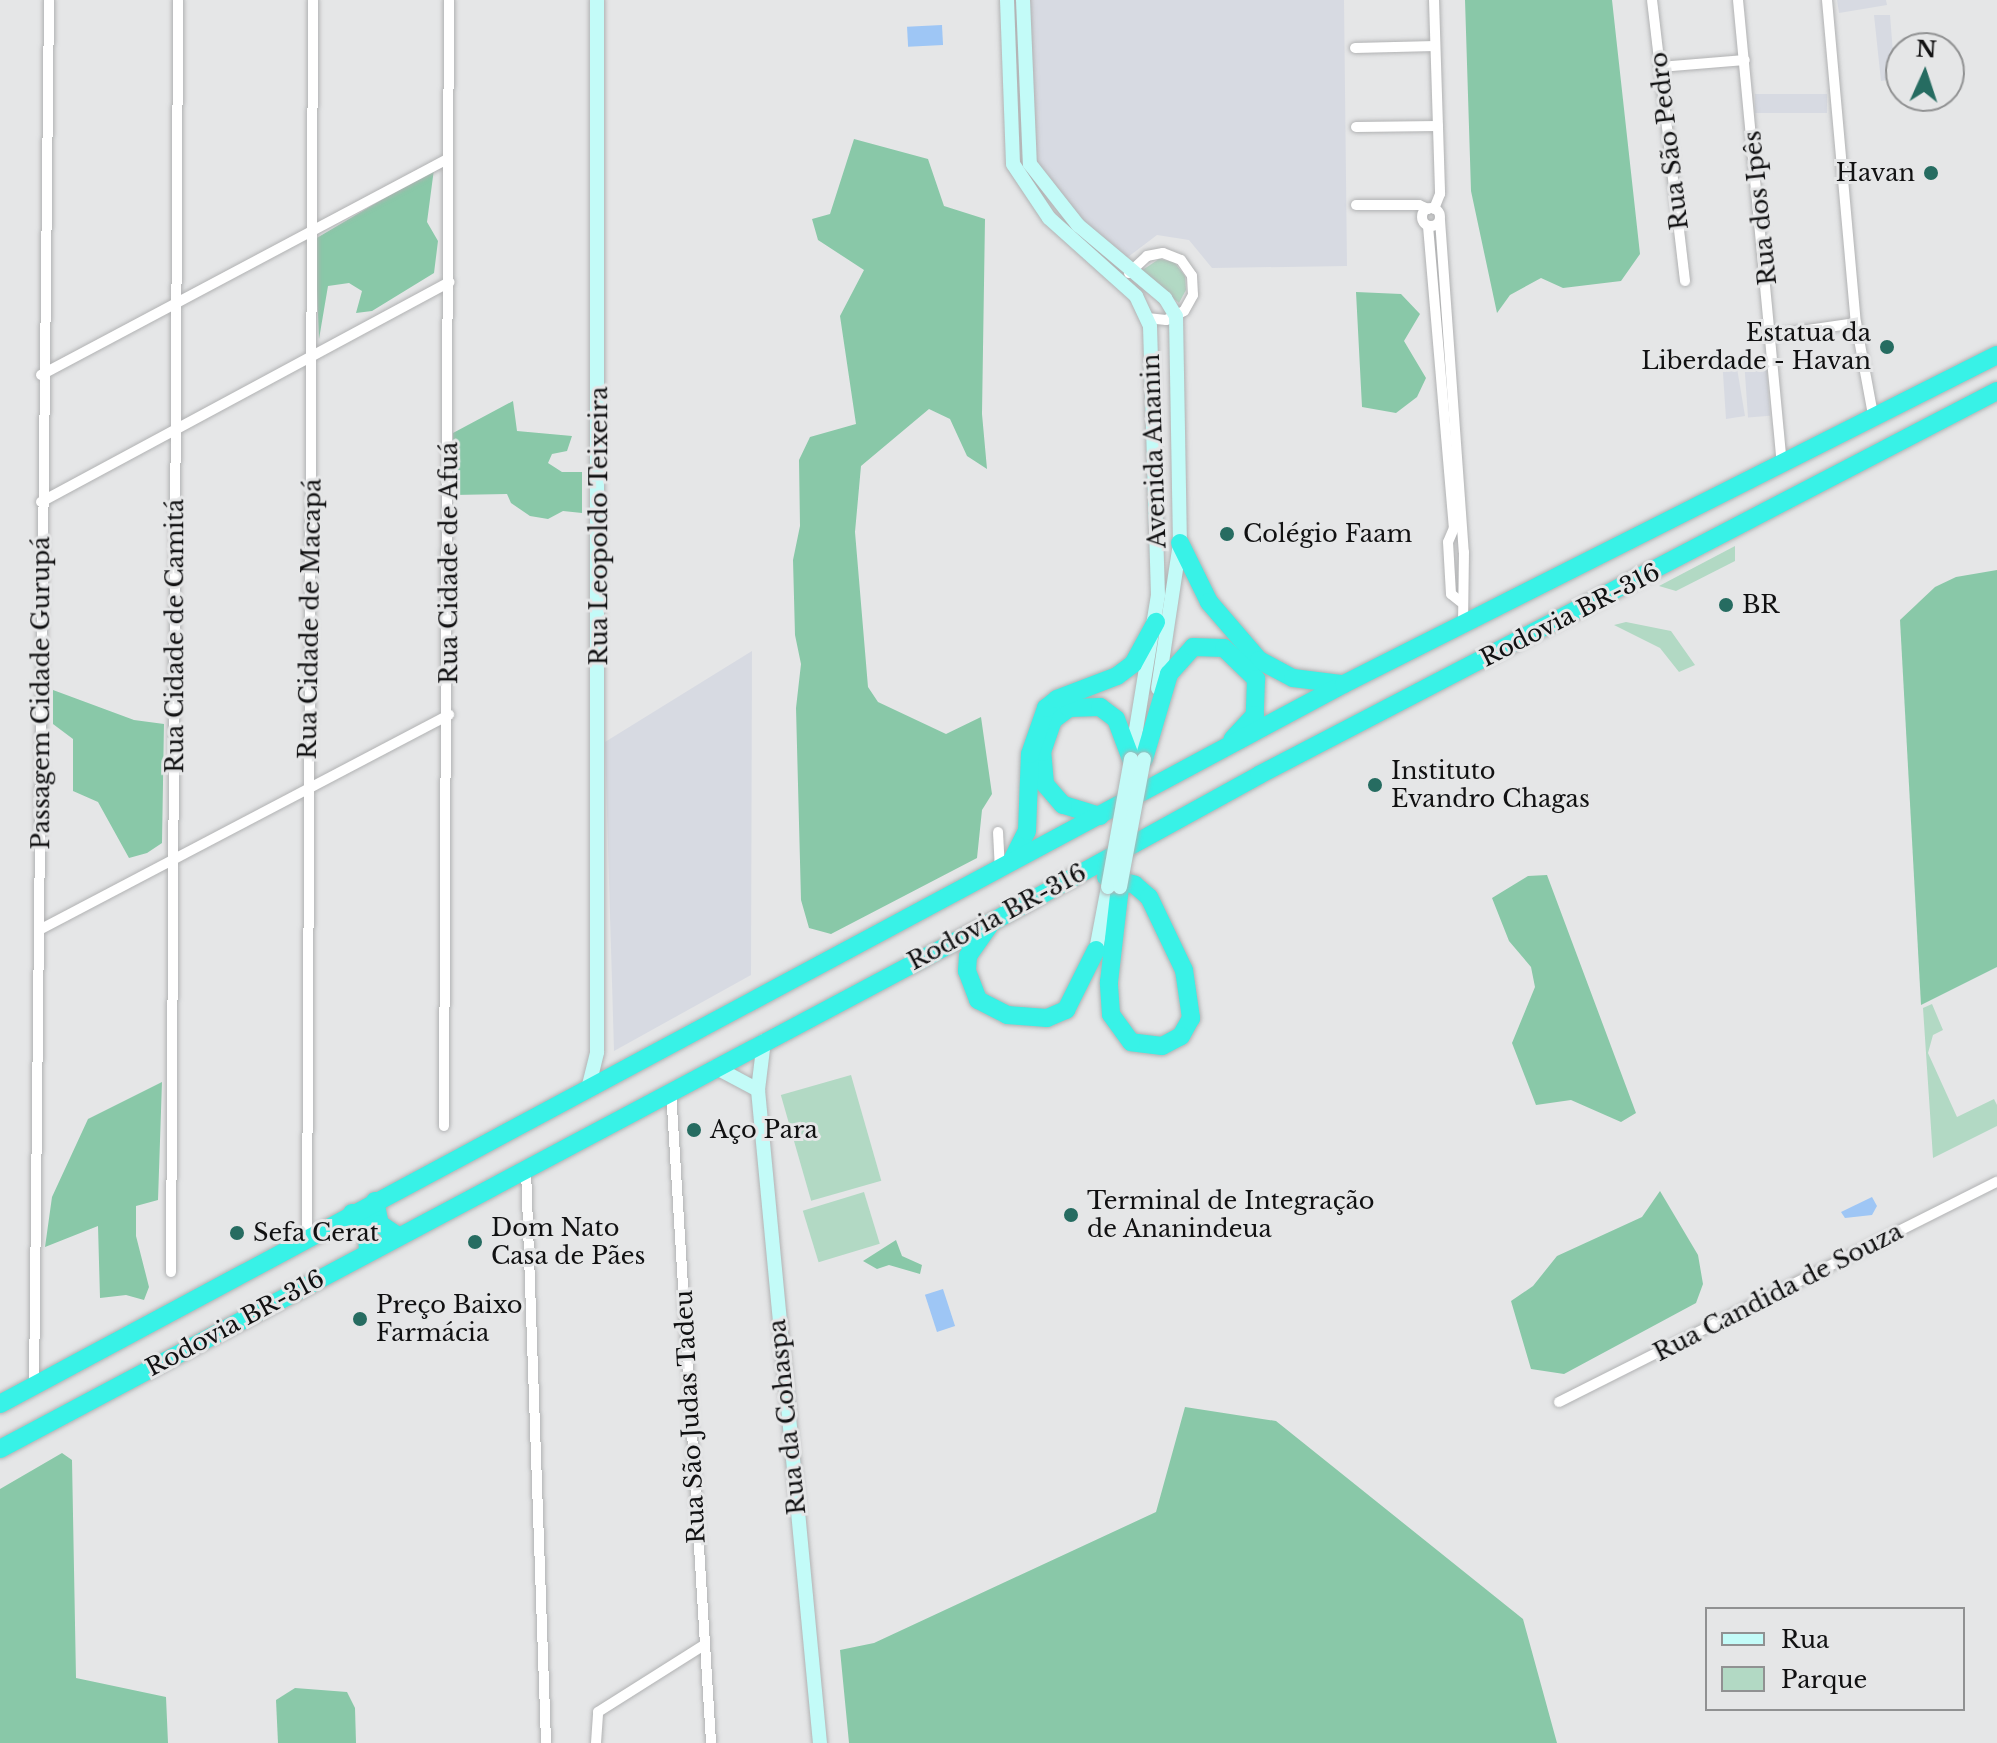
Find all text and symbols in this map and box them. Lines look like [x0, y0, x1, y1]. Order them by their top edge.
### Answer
north arrow [1885, 32, 1965, 112]
text: N [1915, 36, 1937, 64]
street label: Rua São Pedro [1644, 50, 1694, 232]
street label: Rua dos Ipês [1738, 129, 1782, 287]
place label: Havan [1836, 159, 1915, 187]
marker: Havan [1922, 164, 1940, 182]
place label: Estatua da Liberdade - Havan [1641, 319, 1871, 375]
marker: Estatua da Liberdade - Havan [1878, 338, 1896, 356]
street label: Avenida Ananin [1136, 353, 1172, 549]
street label: Rua Leopoldo Teixeira [585, 386, 613, 666]
street label: Rua Cidade de Afuá [435, 441, 463, 685]
street label: Rua Cidade de Macapá [293, 478, 327, 760]
street label: Rua Cidade de Camitá [161, 499, 189, 773]
place label: Colégio Faam [1243, 520, 1412, 548]
marker: Colégio Faam [1218, 525, 1236, 543]
street label: Passagem Cidade Gurupá [27, 536, 55, 850]
street label: Rodovia BR-316 [1475, 557, 1665, 673]
place label: BR [1742, 591, 1779, 619]
marker: BR [1717, 596, 1735, 614]
place label: Instituto Evandro Chagas [1391, 757, 1590, 813]
marker: Instituto Evandro Chagas [1366, 776, 1384, 794]
street label: Rodovia BR-316 [903, 858, 1091, 976]
place label: Aço Para [710, 1116, 818, 1144]
marker: Aço Para [685, 1121, 703, 1139]
place label: Terminal de Integração de Ananindeua [1087, 1187, 1374, 1243]
marker: Terminal de Integração de Ananindeua [1062, 1206, 1080, 1224]
place label: Dom Nato Casa de Pães [491, 1214, 646, 1270]
street label: Rua Candida de Souza [1649, 1217, 1907, 1367]
place label: Sefa Cerat [253, 1219, 379, 1247]
marker: Sefa Cerat [228, 1224, 246, 1242]
marker: Dom Nato Casa de Pães [466, 1233, 484, 1251]
street label: Rodovia BR-316 [141, 1264, 329, 1382]
street label: Rua São Judas Tadeu [669, 1289, 711, 1545]
place label: Preço Baixo Farmácia [376, 1291, 523, 1347]
marker: Preço Baixo Farmácia [351, 1310, 369, 1328]
street label: Rua da Cohaspa [762, 1318, 812, 1516]
legend [1705, 1607, 1965, 1711]
text: Rua [1781, 1625, 1829, 1654]
text: Parque [1781, 1665, 1867, 1694]

